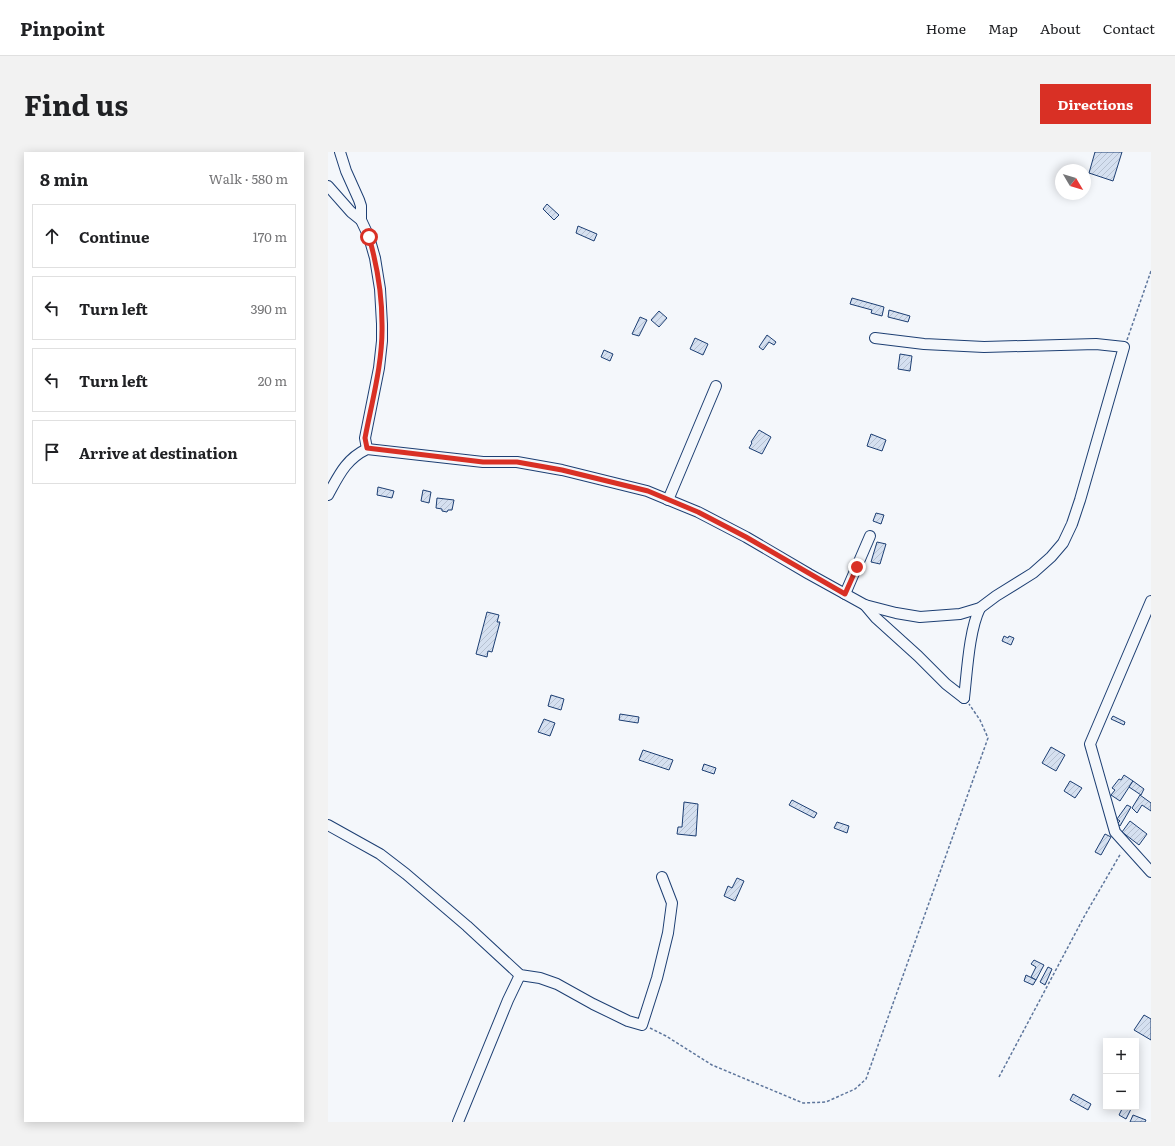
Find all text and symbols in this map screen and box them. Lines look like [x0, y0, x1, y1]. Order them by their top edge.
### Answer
text: Pinpoint [20, 14, 105, 42]
text: Home [926, 18, 966, 38]
text: Map [988, 18, 1018, 38]
text: About [1040, 18, 1081, 38]
text: Contact [1103, 18, 1155, 38]
text: Find us [24, 83, 128, 125]
button: Directions [1040, 84, 1151, 124]
north arrow [1055, 164, 1091, 200]
text: 8 min [40, 166, 88, 191]
text: Walk · 580 m [209, 169, 288, 188]
icon: ahead [41, 225, 63, 247]
text: Continue [79, 225, 149, 248]
text: 170 m [253, 227, 287, 246]
route start [360, 228, 378, 246]
icon: left [41, 297, 63, 319]
text: Turn left [79, 297, 148, 320]
text: 390 m [250, 299, 287, 318]
icon: left [41, 369, 63, 391]
text: Turn left [79, 369, 148, 392]
text: 20 m [258, 371, 287, 390]
icon: arrive [41, 441, 63, 463]
text: Arrive at destination [79, 441, 238, 464]
route end [848, 558, 866, 576]
map controls [1103, 1038, 1139, 1110]
button: + [1103, 1038, 1139, 1074]
button: − [1103, 1074, 1139, 1110]

